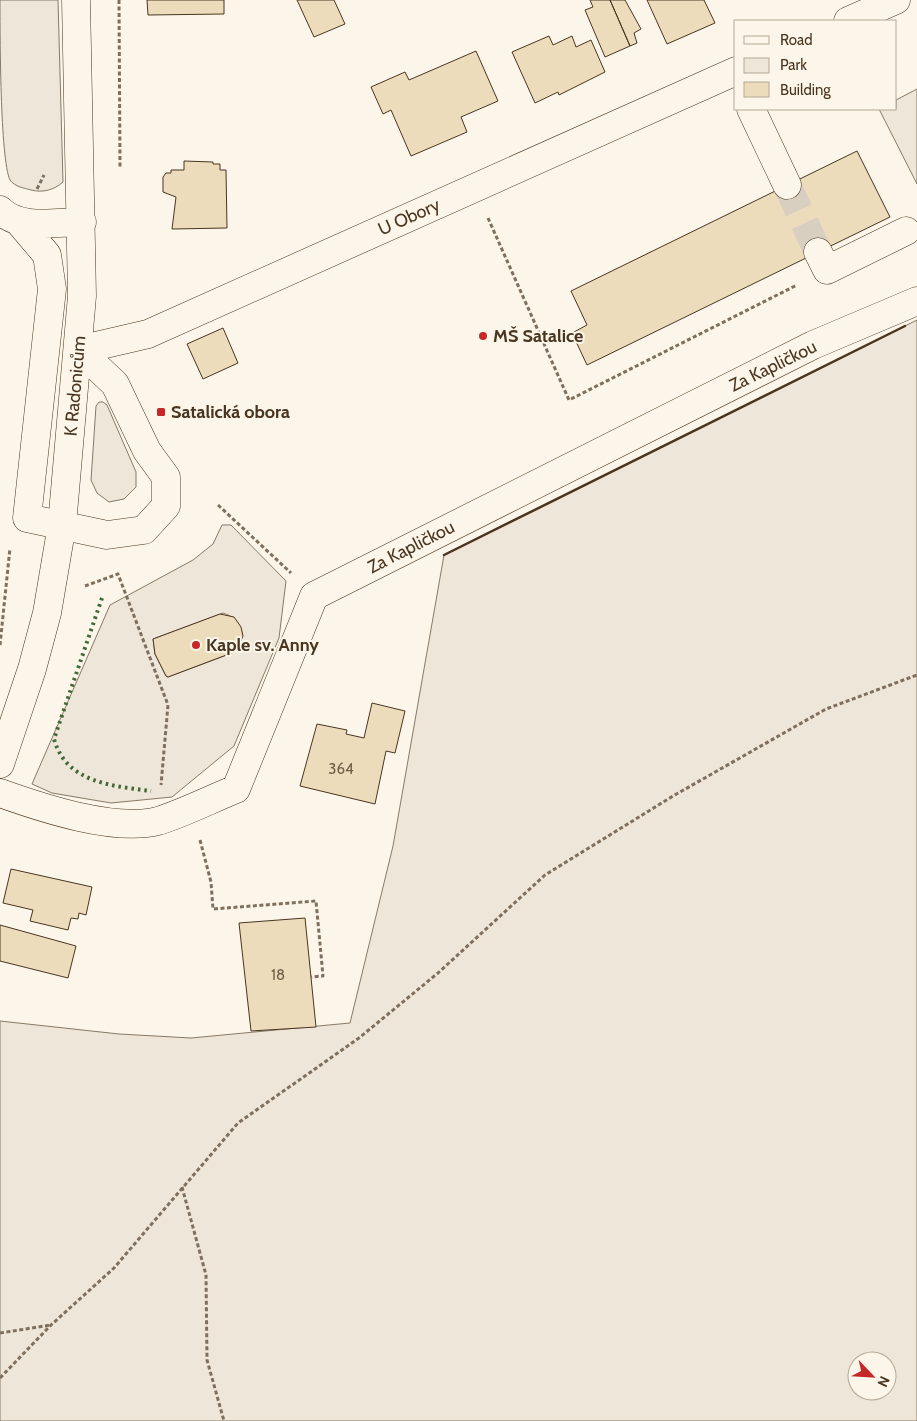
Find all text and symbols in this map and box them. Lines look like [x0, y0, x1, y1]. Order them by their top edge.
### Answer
legend [734, 20, 897, 110]
text: Road [780, 31, 813, 49]
text: Park [780, 56, 807, 74]
text: Building [780, 81, 831, 99]
street label: U Obory [375, 194, 443, 240]
place label: MŠ Satalice [493, 325, 583, 347]
marker: MŠ Satalice [477, 330, 489, 342]
street label: K Radonicům [60, 335, 90, 437]
street label: Za Kapličkou [726, 335, 820, 397]
place label: Satalická obora [171, 401, 290, 423]
marker: Satalická obora [155, 406, 167, 418]
street label: Za Kapličkou [364, 516, 458, 578]
place label: Kaple sv. Anny [206, 634, 319, 656]
marker: Kaple sv. Anny [190, 639, 202, 651]
house number: 364 [328, 760, 354, 778]
house number: 18 [271, 966, 285, 984]
north arrow [847, 1351, 897, 1401]
text: N [874, 1373, 894, 1390]

